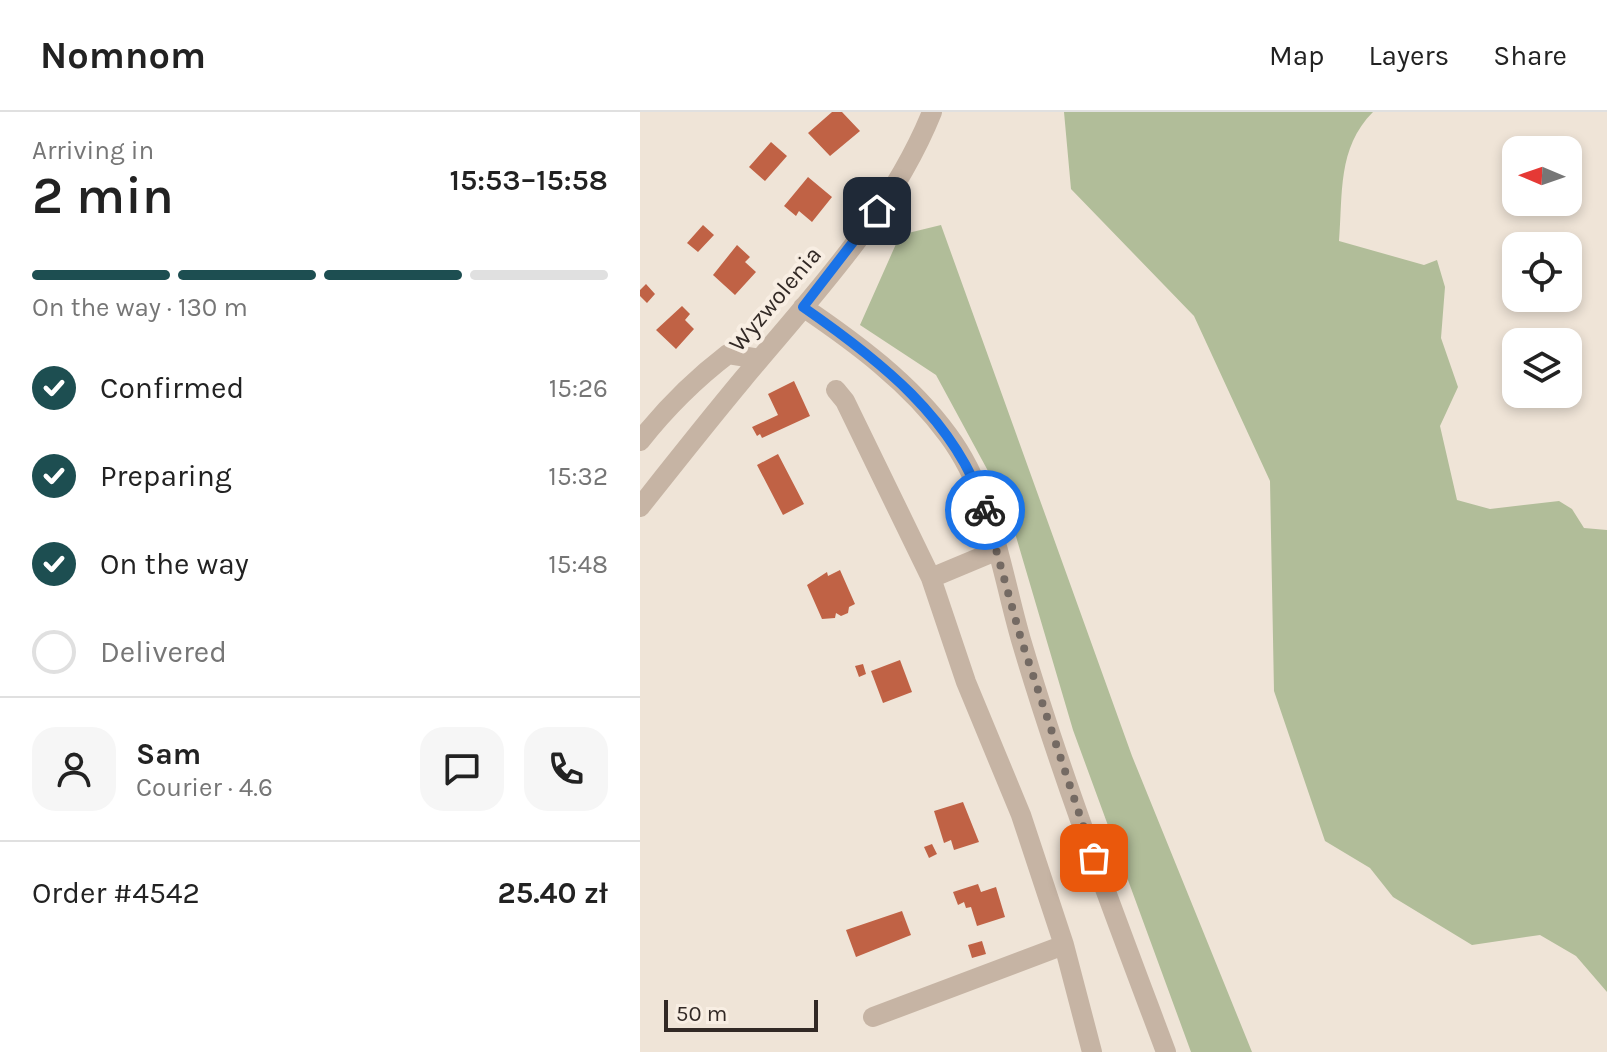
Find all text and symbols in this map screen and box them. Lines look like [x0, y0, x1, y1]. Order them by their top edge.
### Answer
text: Nomnom [40, 33, 206, 78]
text: Map [1269, 39, 1324, 72]
text: Layers [1368, 39, 1449, 72]
text: Share [1493, 39, 1567, 72]
text: Arriving in [32, 135, 154, 166]
north arrow [1502, 136, 1582, 216]
map controls [1502, 136, 1582, 408]
text: 15:53–15:58 [449, 162, 608, 198]
text: 2 min [32, 165, 174, 226]
pin [843, 177, 911, 245]
icon: home [855, 189, 899, 233]
button: locate [1502, 232, 1582, 312]
street label: Wyzwolenia [723, 241, 827, 357]
text: On the way · 130 m [32, 292, 248, 323]
button: layers [1502, 328, 1582, 408]
icon: check [32, 366, 76, 410]
text: Confirmed [100, 370, 244, 406]
text: 15:26 [549, 373, 608, 404]
icon: check [32, 454, 76, 498]
text: Preparing [100, 458, 232, 494]
text: 15:32 [548, 461, 608, 492]
courier [945, 470, 1025, 550]
icon: bike [963, 488, 1007, 532]
icon: check [32, 542, 76, 586]
text: On the way [100, 546, 249, 582]
text: 15:48 [548, 549, 608, 580]
text: Delivered [100, 634, 227, 670]
button: person [32, 727, 116, 811]
button: chat [420, 727, 504, 811]
button: phone [524, 727, 608, 811]
text: Sam [136, 736, 201, 772]
text: Courier · 4.6 [136, 772, 273, 803]
pin [1060, 824, 1128, 892]
icon: bag [1072, 836, 1116, 880]
text: Order #4542 [32, 875, 200, 911]
text: 25.40 zł [498, 875, 608, 911]
scale bar [664, 996, 818, 1032]
text: 50 m [676, 1001, 727, 1027]

